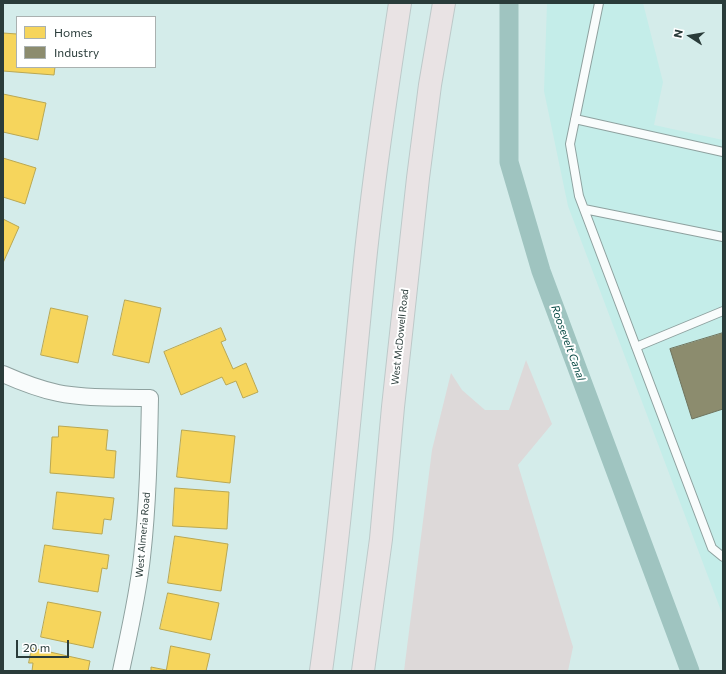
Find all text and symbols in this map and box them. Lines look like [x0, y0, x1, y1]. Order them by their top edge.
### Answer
legend [16, 16, 156, 68]
north arrow [670, 16, 710, 56]
text: Homes [54, 25, 92, 39]
text: N [671, 28, 685, 39]
text: Industry [54, 45, 99, 59]
street label: West McDowell Road [389, 288, 411, 386]
water label: Roosevelt Canal [548, 303, 588, 383]
street label: West Almeria Road [133, 492, 153, 578]
scale bar [18, 632, 71, 658]
text: 20 m [23, 640, 50, 654]

